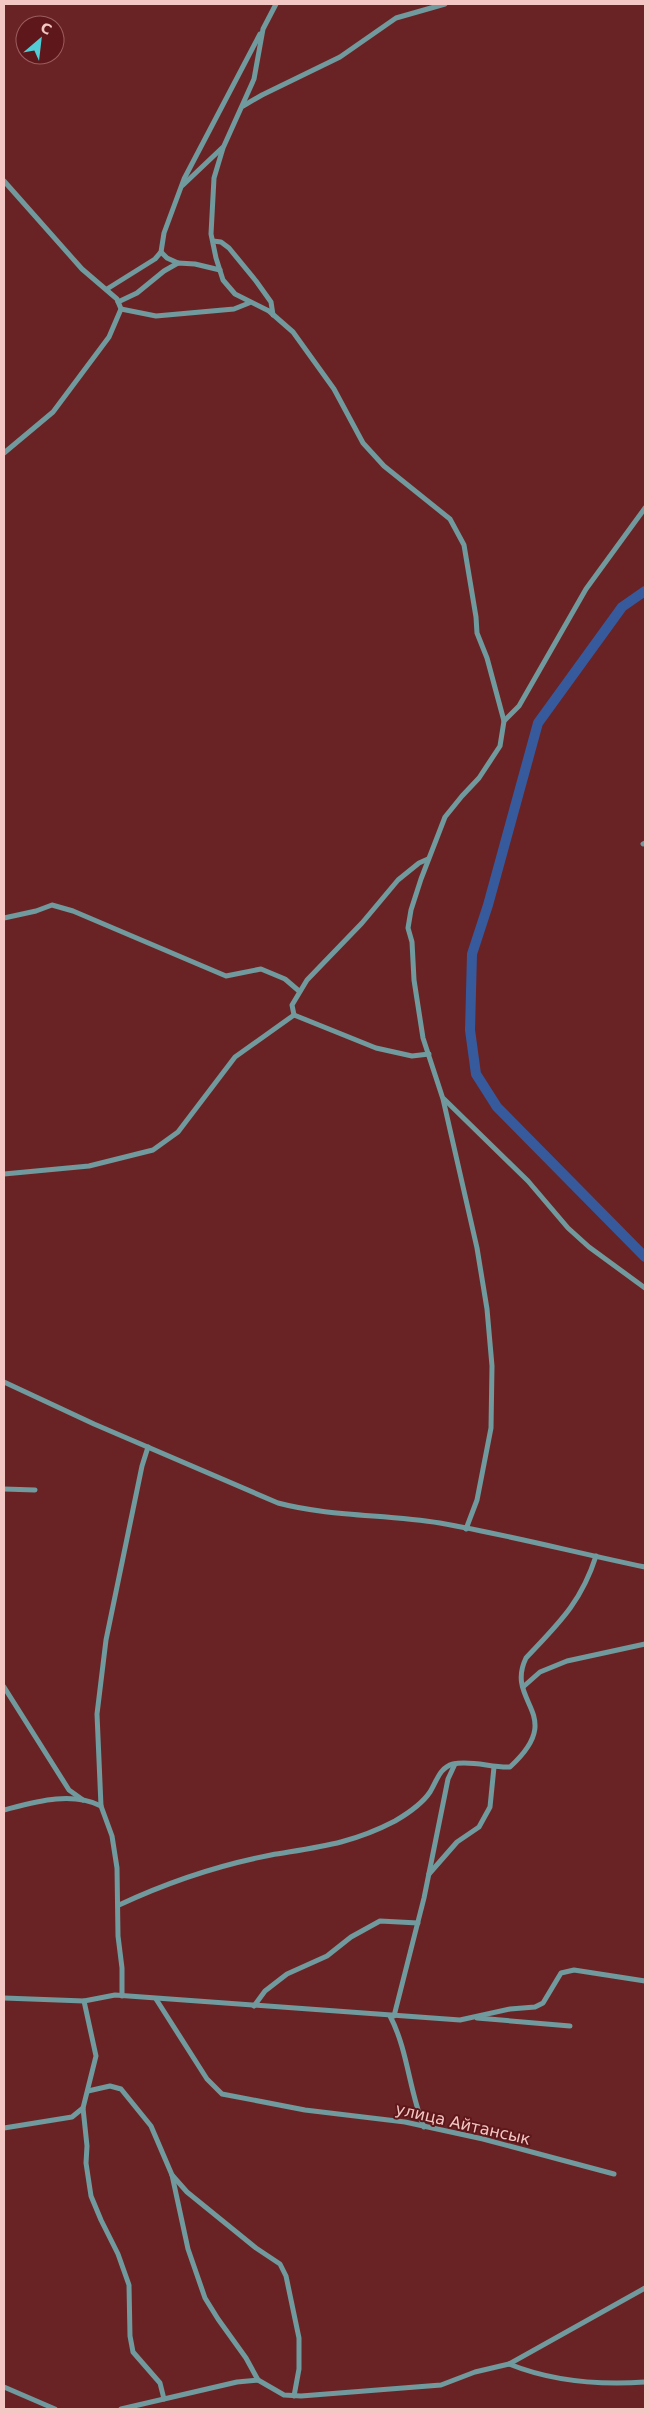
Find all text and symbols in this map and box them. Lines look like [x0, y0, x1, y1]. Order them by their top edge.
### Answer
north arrow [15, 15, 65, 65]
text: С [38, 19, 54, 38]
street label: улица Айтансык [394, 2099, 533, 2149]

